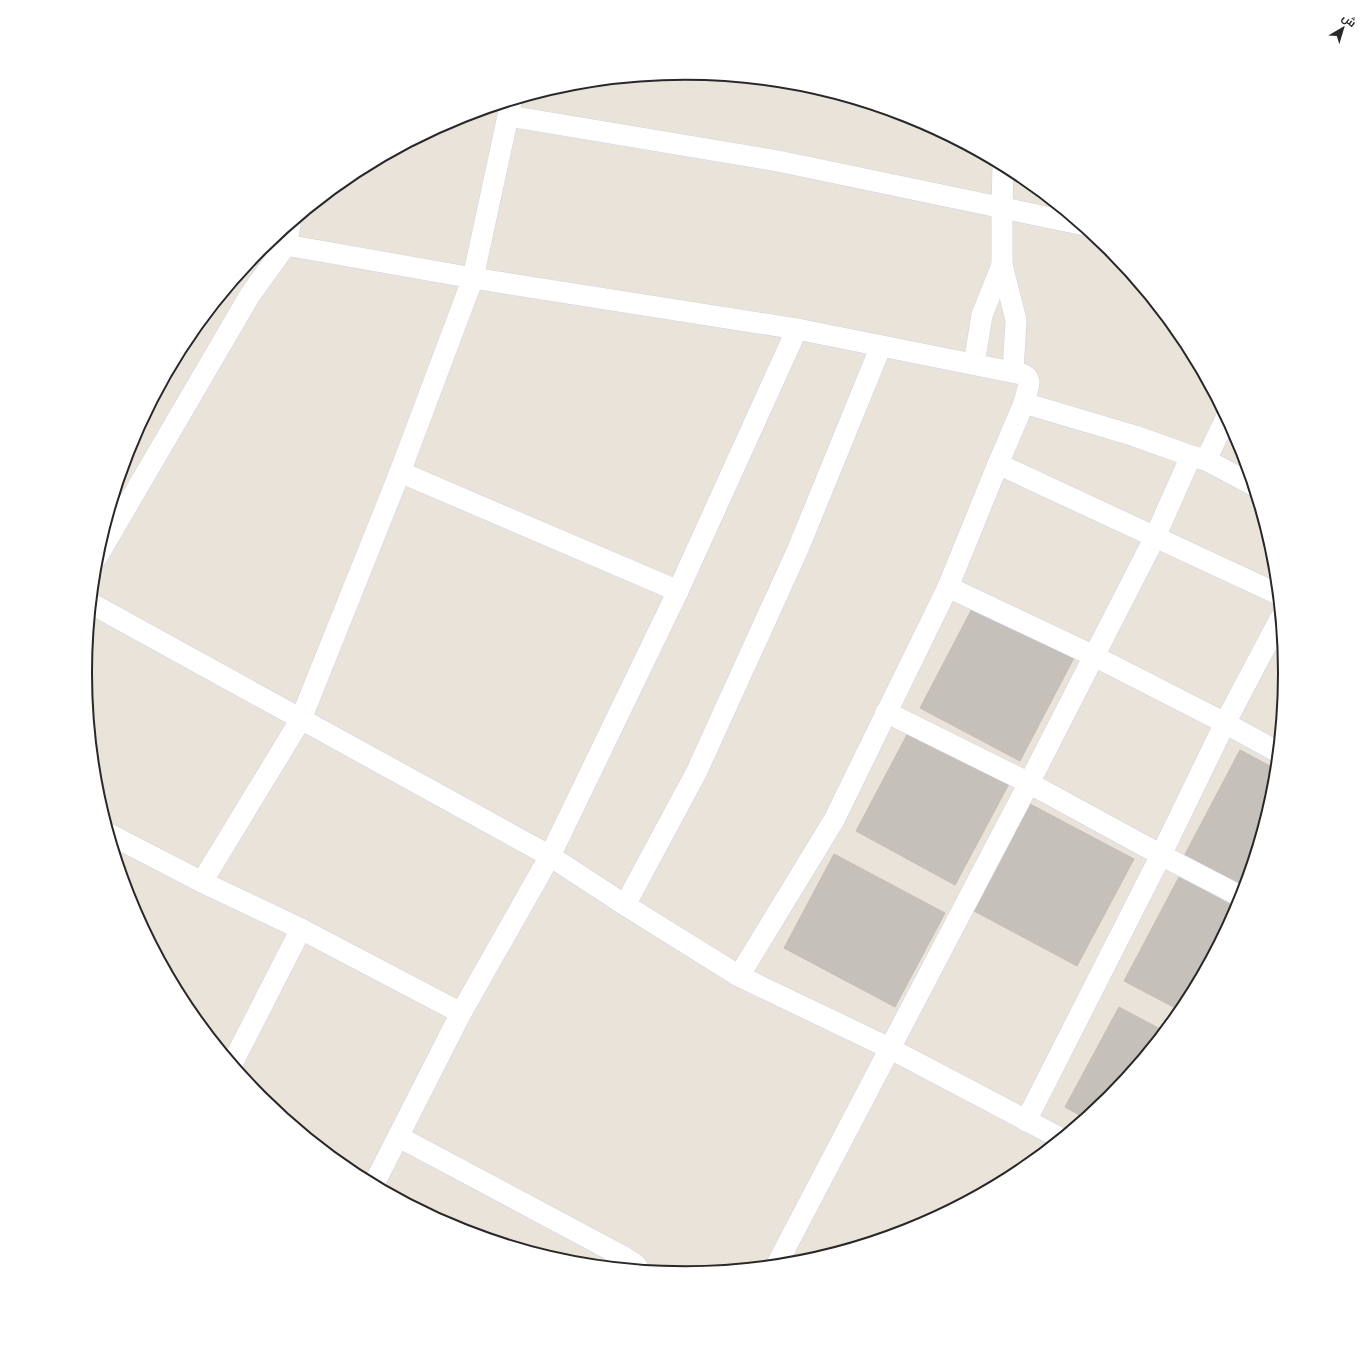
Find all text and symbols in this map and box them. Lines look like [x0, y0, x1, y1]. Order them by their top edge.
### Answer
north arrow [1323, 8, 1363, 48]
text: ش [1339, 10, 1359, 30]

